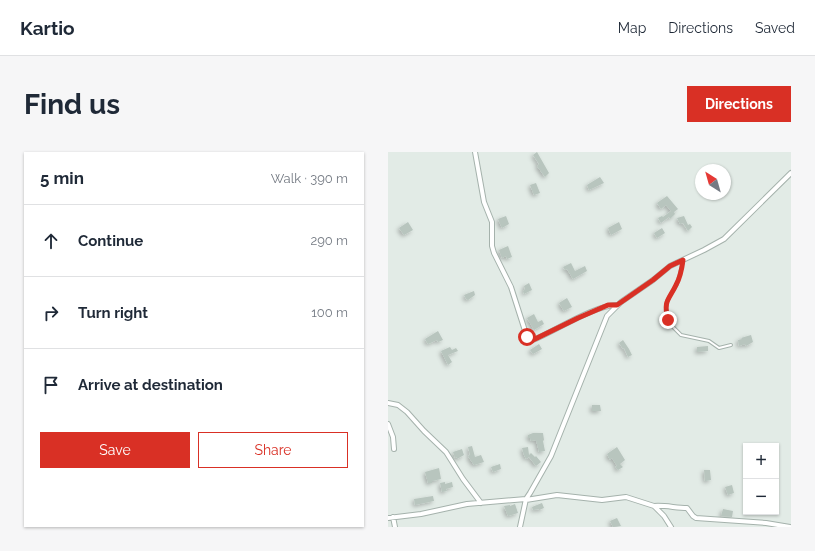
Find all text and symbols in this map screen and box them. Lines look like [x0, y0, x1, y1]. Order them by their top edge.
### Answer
text: Kartio [20, 17, 75, 39]
text: Map [618, 20, 646, 36]
text: Directions [668, 20, 733, 36]
text: Saved [755, 20, 795, 36]
button: Directions [687, 86, 791, 122]
text: Find us [24, 88, 120, 121]
north arrow [695, 164, 731, 200]
text: 5 min [40, 168, 84, 188]
text: Walk · 390 m [271, 171, 348, 186]
icon: ahead [40, 230, 62, 252]
text: Continue [78, 232, 143, 250]
text: 290 m [310, 233, 348, 248]
icon: right [40, 302, 62, 324]
text: Turn right [78, 304, 148, 322]
text: 100 m [311, 305, 348, 320]
route end [659, 311, 677, 329]
route start [518, 328, 536, 346]
icon: arrive [40, 374, 62, 396]
text: Arrive at destination [78, 376, 223, 394]
button: Save [40, 432, 190, 468]
button: Share [198, 432, 348, 468]
map controls [743, 443, 779, 515]
button: + [743, 443, 779, 479]
button: − [743, 479, 779, 515]

